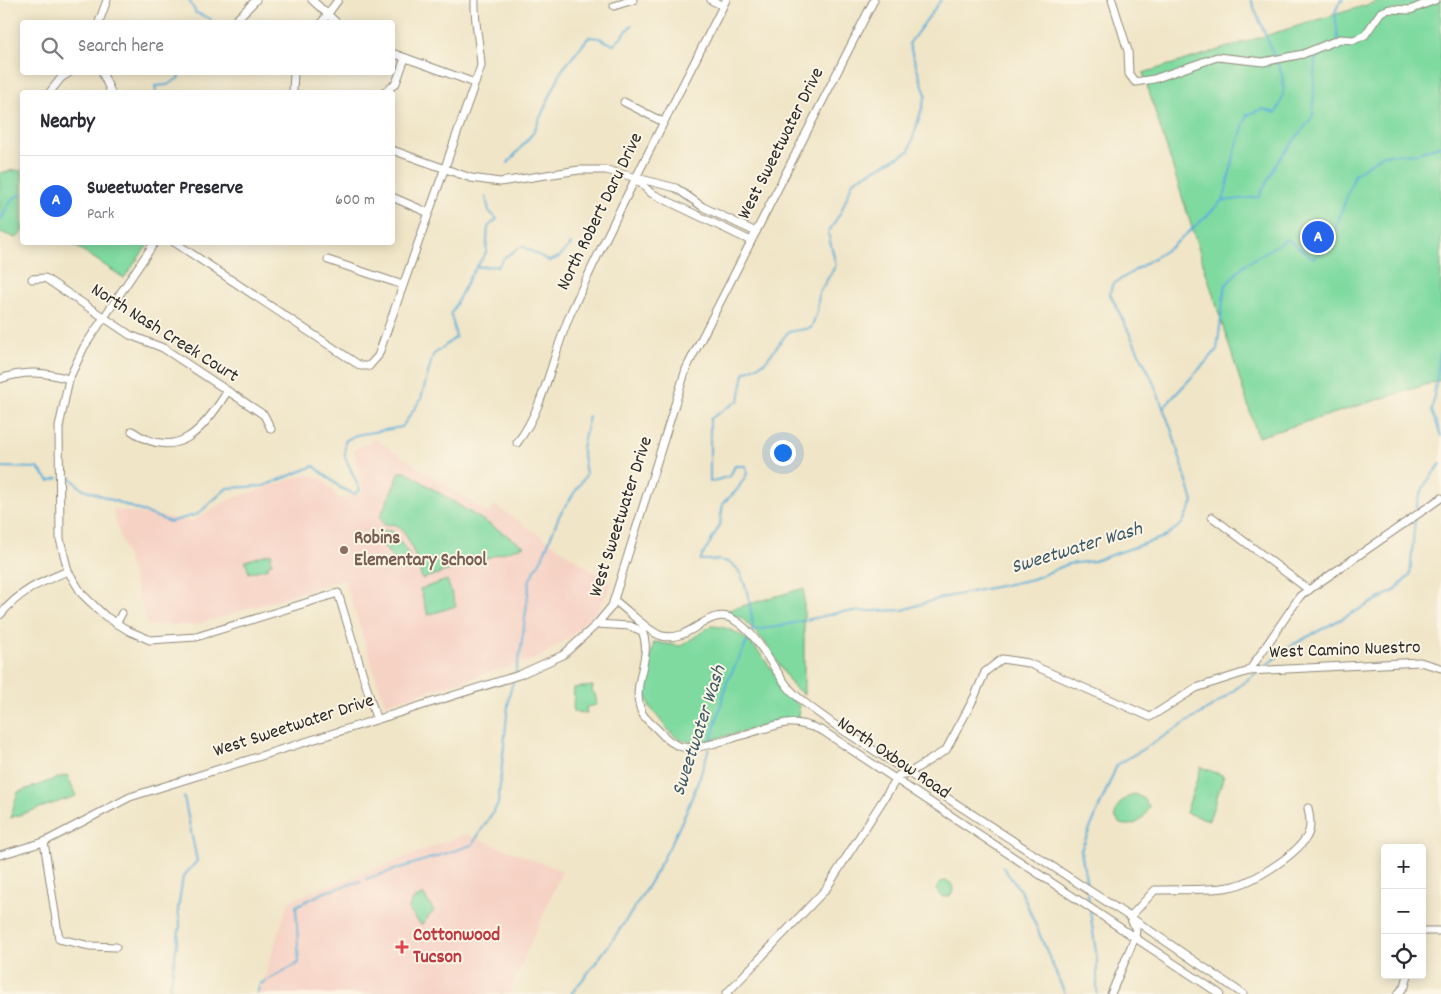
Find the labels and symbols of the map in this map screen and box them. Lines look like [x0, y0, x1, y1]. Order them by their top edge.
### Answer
street label: West Sweetwater Drive [732, 63, 832, 225]
street label: North Robert Daru Drive [551, 129, 651, 295]
pin: A [1302, 218, 1334, 256]
street label: North Nash Creek Court [85, 278, 243, 390]
street label: West Sweetwater Drive [583, 433, 661, 601]
your location [770, 440, 796, 466]
water label: Sweetwater Wash [1008, 516, 1147, 582]
place label: Robins Elementary School [354, 526, 487, 575]
marker: Robins Elementary School [338, 544, 350, 556]
street label: West Camino Nuestro [1269, 635, 1421, 667]
water label: Sweetwater Wash [666, 661, 735, 800]
street label: West Sweetwater Drive [210, 688, 378, 766]
street label: North Oxbow Road [831, 711, 955, 807]
place label: Cottonwood Tucson [413, 923, 500, 972]
marker: Cottonwood Tucson [395, 940, 409, 954]

